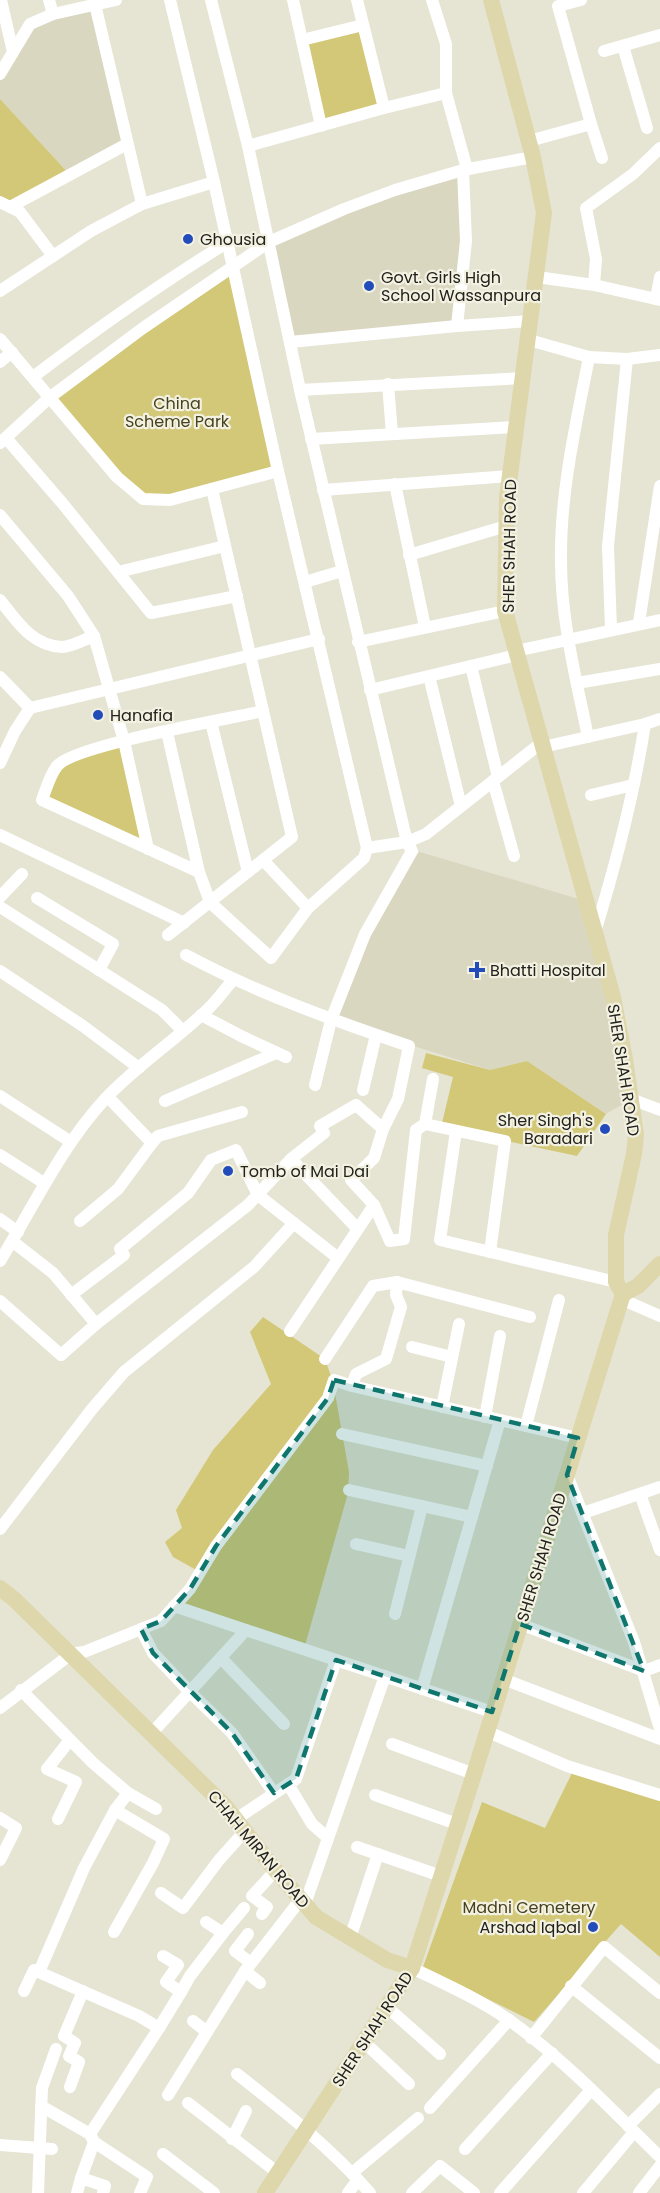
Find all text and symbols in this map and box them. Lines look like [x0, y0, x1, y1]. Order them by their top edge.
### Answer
place label: Ghousia [200, 228, 266, 251]
marker: Ghousia [181, 232, 195, 246]
place label: Govt. Girls High School Wassanpura [381, 266, 541, 307]
marker: Govt. Girls High School Wassanpura [362, 279, 376, 293]
park label: China Scheme Park [125, 392, 230, 433]
street label: SHER SHAH ROAD [497, 479, 522, 613]
place label: Hanafia [110, 704, 173, 727]
marker: Hanafia [91, 708, 105, 722]
place label: Bhatti Hospital [490, 959, 606, 982]
marker: Bhatti Hospital [468, 961, 486, 979]
street label: SHER SHAH ROAD [602, 1002, 645, 1138]
place label: Sher Singh's Baradari [498, 1109, 593, 1150]
marker: Sher Singh's Baradari [598, 1122, 612, 1136]
place label: Tomb of Mai Dai [240, 1160, 369, 1183]
marker: Tomb of Mai Dai [221, 1164, 235, 1178]
street label: SHER SHAH ROAD [511, 1490, 572, 1624]
street label: CHAH MIRAN ROAD [202, 1785, 315, 1913]
park label: Madni Cemetery [462, 1896, 596, 1919]
place label: Arshad Iqbal [479, 1916, 581, 1939]
marker: Arshad Iqbal [586, 1920, 600, 1934]
street label: SHER SHAH ROAD [326, 1967, 418, 2092]

